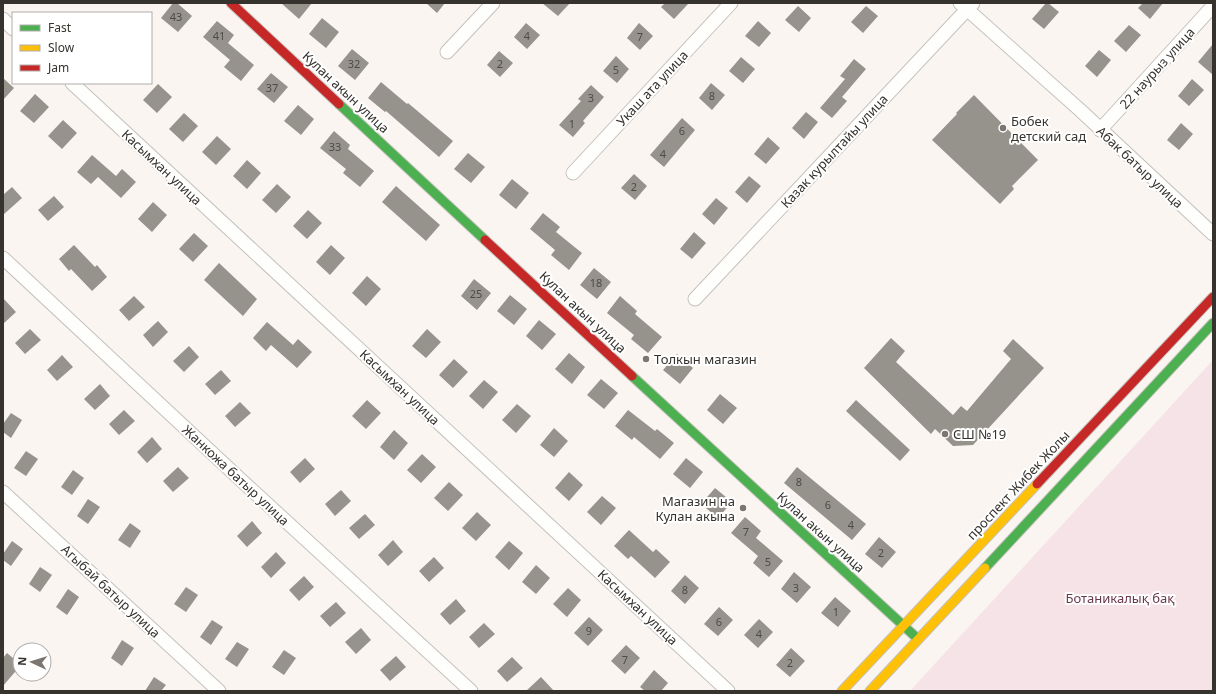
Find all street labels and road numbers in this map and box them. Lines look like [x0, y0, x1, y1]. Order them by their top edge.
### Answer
street label: 22 наурыз улица [1115, 23, 1199, 113]
street label: Укаш ата улица [612, 46, 692, 130]
street label: Кулан акын улица [299, 47, 393, 137]
street label: Казак курылтайы улица [776, 90, 892, 212]
street label: Абак батыр улица [1093, 122, 1187, 212]
street label: Касымхан улица [118, 125, 206, 209]
street label: Кулан акын улица [536, 267, 630, 357]
street label: Касымхан улица [356, 345, 444, 429]
street label: Жанкожа батыр улица [179, 421, 293, 529]
street label: проспект Жибек Жолы [963, 427, 1073, 543]
street label: Кулан акын улица [773, 488, 869, 576]
street label: Агыбай батыр улица [58, 540, 164, 642]
street label: Касымхан улица [594, 565, 682, 649]

